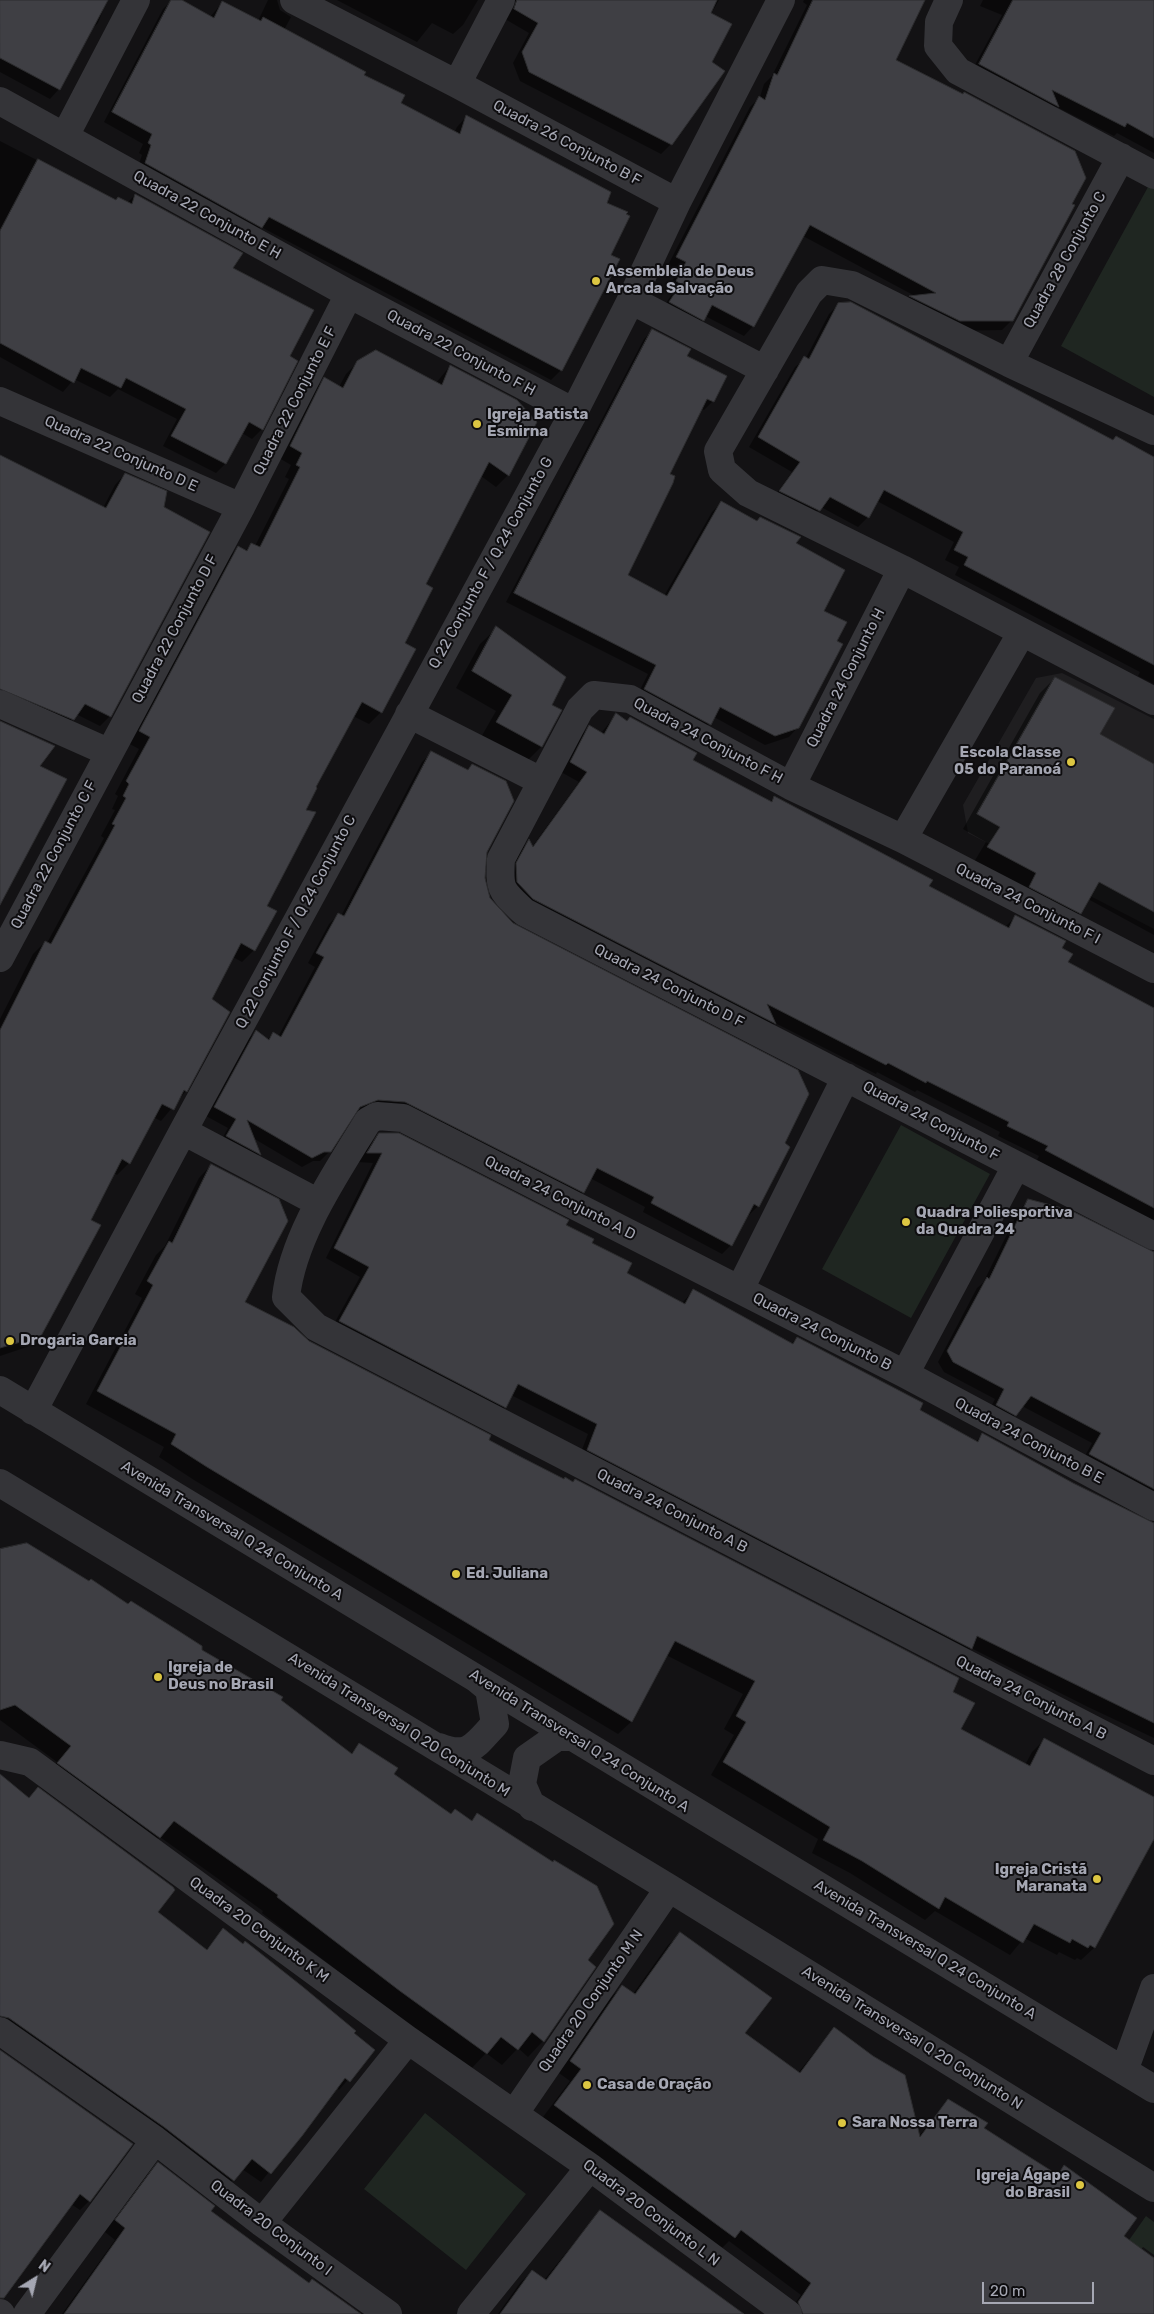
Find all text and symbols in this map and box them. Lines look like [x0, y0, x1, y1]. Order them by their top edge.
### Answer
street label: Quadra 26 Conjunto B F [490, 96, 644, 190]
street label: Quadra 22 Conjunto E H [130, 167, 284, 263]
street label: Quadra 28 Conjunto C [1020, 188, 1110, 332]
place label: Assembleia de Deus Arca da Salvação [606, 263, 754, 298]
marker: Assembleia de Deus Arca da Salvação [590, 275, 602, 287]
street label: Quadra 22 Conjunto F H [383, 306, 539, 400]
street label: Quadra 22 Conjunto E F [250, 324, 340, 478]
place label: Igreja Batista Esmirna [487, 406, 588, 441]
street label: Quadra 22 Conjunto D E [42, 412, 200, 496]
marker: Igreja Batista Esmirna [471, 418, 483, 430]
street label: Q 22 Conjunto F / Q 24 Conjunto G [425, 454, 557, 672]
street label: Quadra 22 Conjunto D F [128, 552, 222, 706]
street label: Quadra 24 Conjunto H [803, 605, 889, 751]
street label: Quadra 24 Conjunto F H [630, 694, 786, 788]
place label: Escola Classe 05 do Paranoá [954, 744, 1061, 779]
marker: Escola Classe 05 do Paranoá [1065, 756, 1077, 768]
street label: Quadra 22 Conjunto C F [7, 778, 101, 932]
street label: Q 22 Conjunto F / Q 24 Conjunto C [232, 812, 360, 1032]
street label: Quadra 24 Conjunto F I [953, 860, 1103, 948]
street label: Quadra 24 Conjunto D F [591, 940, 747, 1032]
street label: Quadra 24 Conjunto F [860, 1077, 1002, 1165]
street label: Quadra 24 Conjunto A D [481, 1152, 639, 1244]
place label: Quadra Poliesportiva da Quadra 24 [916, 1204, 1072, 1239]
marker: Quadra Poliesportiva da Quadra 24 [900, 1216, 912, 1228]
street label: Quadra 24 Conjunto B [750, 1289, 894, 1375]
place label: Drogaria Garcia [20, 1332, 137, 1350]
marker: Drogaria Garcia [4, 1335, 16, 1347]
street label: Quadra 24 Conjunto B E [951, 1394, 1107, 1488]
street label: Avenida Transversal Q 24 Conjunto A [118, 1457, 346, 1605]
street label: Quadra 24 Conjunto A B [594, 1465, 750, 1557]
place label: Ed. Juliana [466, 1565, 548, 1583]
marker: Ed. Juliana [450, 1568, 462, 1580]
street label: Avenida Transversal Q 20 Conjunto M [285, 1649, 513, 1801]
street label: Quadra 24 Conjunto A B [953, 1652, 1109, 1744]
place label: Igreja de Deus no Brasil [168, 1659, 274, 1694]
street label: Avenida Transversal Q 24 Conjunto A [466, 1666, 692, 1816]
marker: Igreja de Deus no Brasil [152, 1671, 164, 1683]
place label: Igreja Cristã Maranata [995, 1861, 1087, 1896]
street label: Quadra 20 Conjunto K M [186, 1873, 332, 1987]
marker: Igreja Cristã Maranata [1091, 1873, 1103, 1885]
street label: Avenida Transversal Q 24 Conjunto A [811, 1876, 1039, 2024]
street label: Quadra 20 Conjunto M N [535, 1926, 647, 2076]
street label: Avenida Transversal Q 20 Conjunto N [798, 1962, 1026, 2114]
place label: Casa de Oração [597, 2076, 711, 2094]
marker: Casa de Oração [581, 2079, 593, 2091]
place label: Sara Nossa Terra [852, 2114, 977, 2132]
marker: Sara Nossa Terra [836, 2117, 848, 2129]
street label: Quadra 20 Conjunto L N [579, 2156, 723, 2270]
place label: Igreja Ágape do Brasil [976, 2167, 1070, 2202]
street label: Quadra 20 Conjunto I [207, 2176, 335, 2280]
marker: Igreja Ágape do Brasil [1074, 2179, 1086, 2191]
north arrow [10, 2254, 60, 2304]
text: N [35, 2257, 53, 2276]
scale bar [984, 2272, 1096, 2304]
text: 20 m [990, 2282, 1025, 2300]

